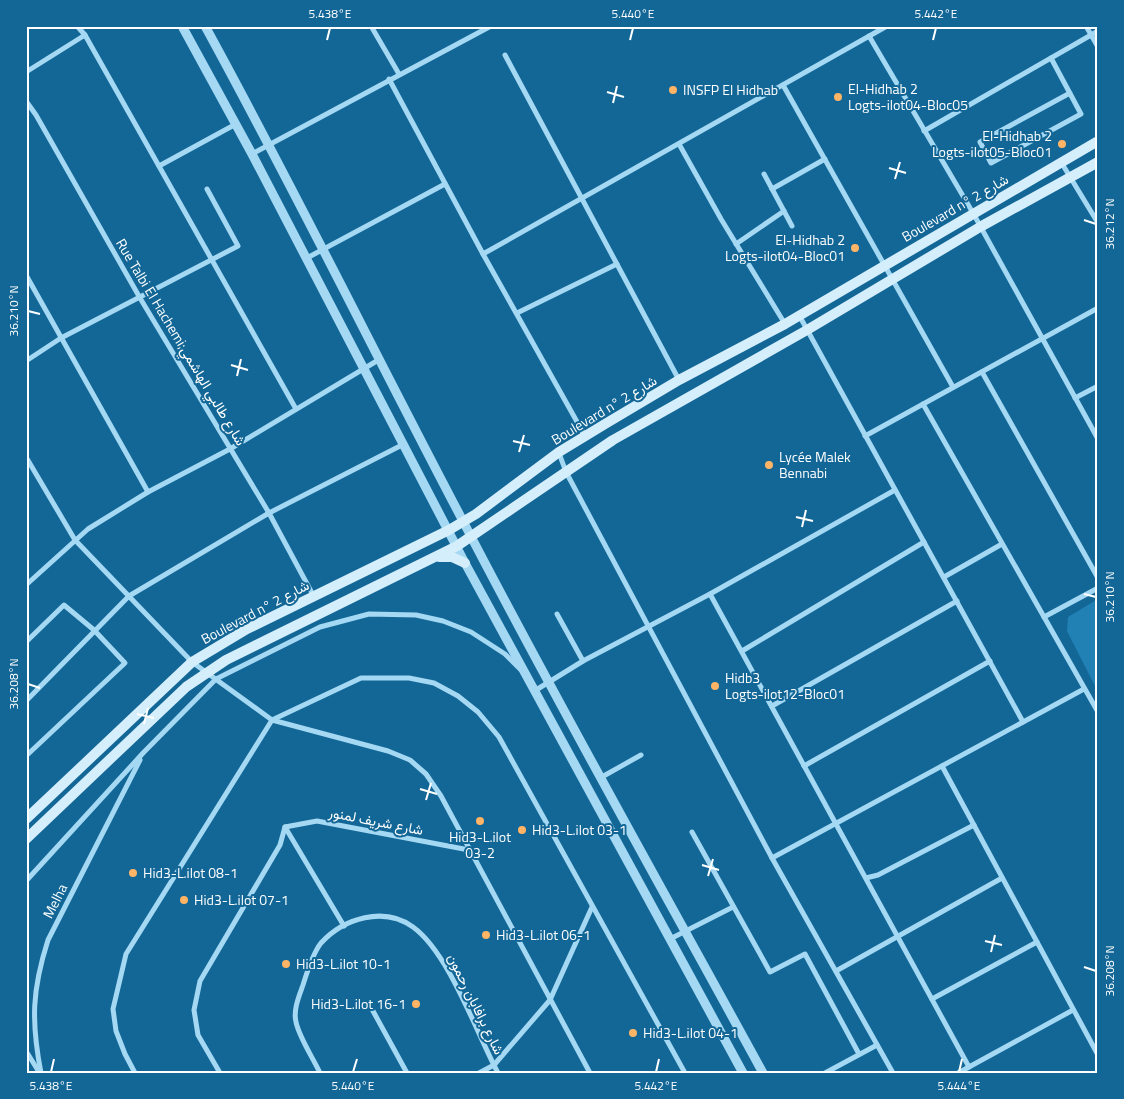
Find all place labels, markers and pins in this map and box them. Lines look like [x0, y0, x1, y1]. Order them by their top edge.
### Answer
place label: El-Hidhab 2 Logts-ilot04-Bloc05 [848, 78, 968, 115]
place label: INSFP El Hidhab [683, 79, 778, 100]
marker: INSFP El Hidhab [667, 84, 679, 96]
marker: El-Hidhab 2 Logts-ilot04-Bloc05 [832, 91, 844, 103]
place label: El-Hidhab 2 Logts-ilot05-Bloc01 [932, 125, 1052, 162]
marker: El-Hidhab 2 Logts-ilot05-Bloc01 [1056, 138, 1068, 150]
place label: El-Hidhab 2 Logts-ilot04-Bloc01 [725, 229, 845, 266]
marker: El-Hidhab 2 Logts-ilot04-Bloc01 [849, 242, 861, 254]
place label: Lycée Malek Bennabi [779, 446, 851, 483]
marker: Lycée Malek Bennabi [763, 459, 775, 471]
place label: Hidb3 Logts-ilot12-Bloc01 [725, 667, 845, 704]
marker: Hidb3 Logts-ilot12-Bloc01 [709, 680, 721, 692]
marker: Hid3-L.ilot 03-2 [474, 815, 486, 827]
place label: Hid3-L.ilot 03-1 [532, 819, 627, 840]
marker: Hid3-L.ilot 03-1 [516, 824, 528, 836]
place label: Hid3-L.ilot 03-2 [449, 826, 511, 863]
place label: Hid3-L.ilot 08-1 [143, 862, 238, 883]
marker: Hid3-L.ilot 08-1 [127, 867, 139, 879]
place label: Hid3-L.ilot 07-1 [194, 889, 289, 910]
marker: Hid3-L.ilot 07-1 [178, 894, 190, 906]
place label: Hid3-L.ilot 06-1 [496, 924, 591, 945]
marker: Hid3-L.ilot 06-1 [480, 929, 492, 941]
place label: Hid3-L.ilot 10-1 [296, 953, 391, 974]
marker: Hid3-L.ilot 10-1 [280, 958, 292, 970]
place label: Hid3-L.ilot 16-1 [311, 993, 406, 1014]
marker: Hid3-L.ilot 16-1 [410, 998, 422, 1010]
place label: Hid3-L.ilot 04-1 [643, 1022, 738, 1043]
marker: Hid3-L.ilot 04-1 [627, 1027, 639, 1039]

